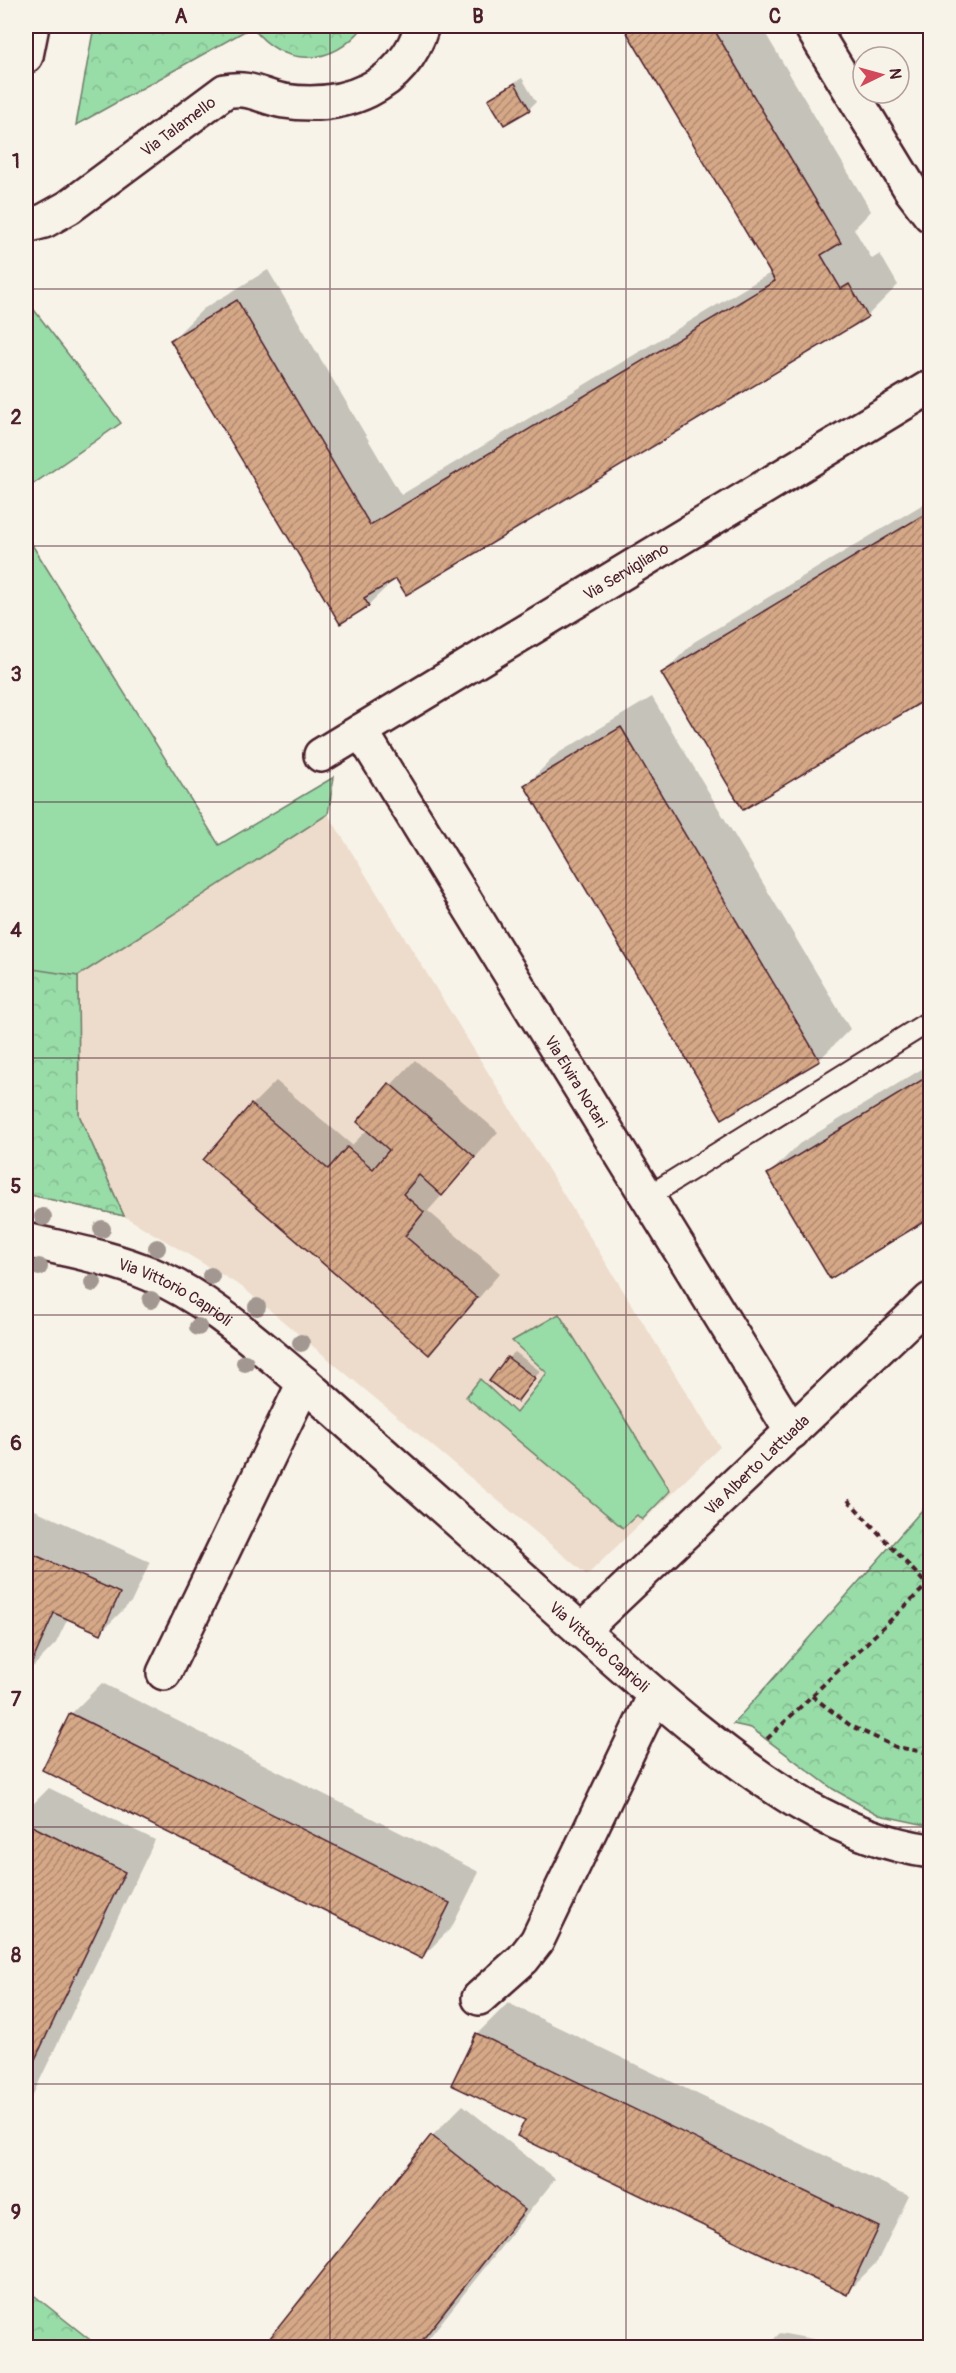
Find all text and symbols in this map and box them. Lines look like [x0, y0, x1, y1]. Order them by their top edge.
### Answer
text: A [175, 4, 188, 29]
text: B [472, 4, 484, 29]
text: C [769, 4, 781, 29]
north arrow [851, 45, 911, 105]
text: N [885, 68, 905, 80]
street label: Via Talamello [137, 92, 220, 161]
text: 1 [12, 149, 20, 174]
text: 2 [10, 405, 22, 430]
street label: Via Servigliano [580, 538, 673, 605]
text: 3 [10, 662, 22, 687]
text: 4 [10, 918, 22, 943]
street label: Via Elvira Notari [540, 1032, 611, 1131]
text: 5 [11, 1174, 22, 1199]
street label: Via Vittorio Caprioli [116, 1254, 236, 1331]
street label: Via Alberto Lattuada [701, 1411, 814, 1520]
text: 6 [10, 1431, 22, 1456]
street label: Via Vittorio Caprioli [545, 1598, 653, 1697]
text: 7 [11, 1687, 22, 1712]
text: 8 [11, 1943, 21, 1968]
text: 9 [11, 2200, 21, 2225]

